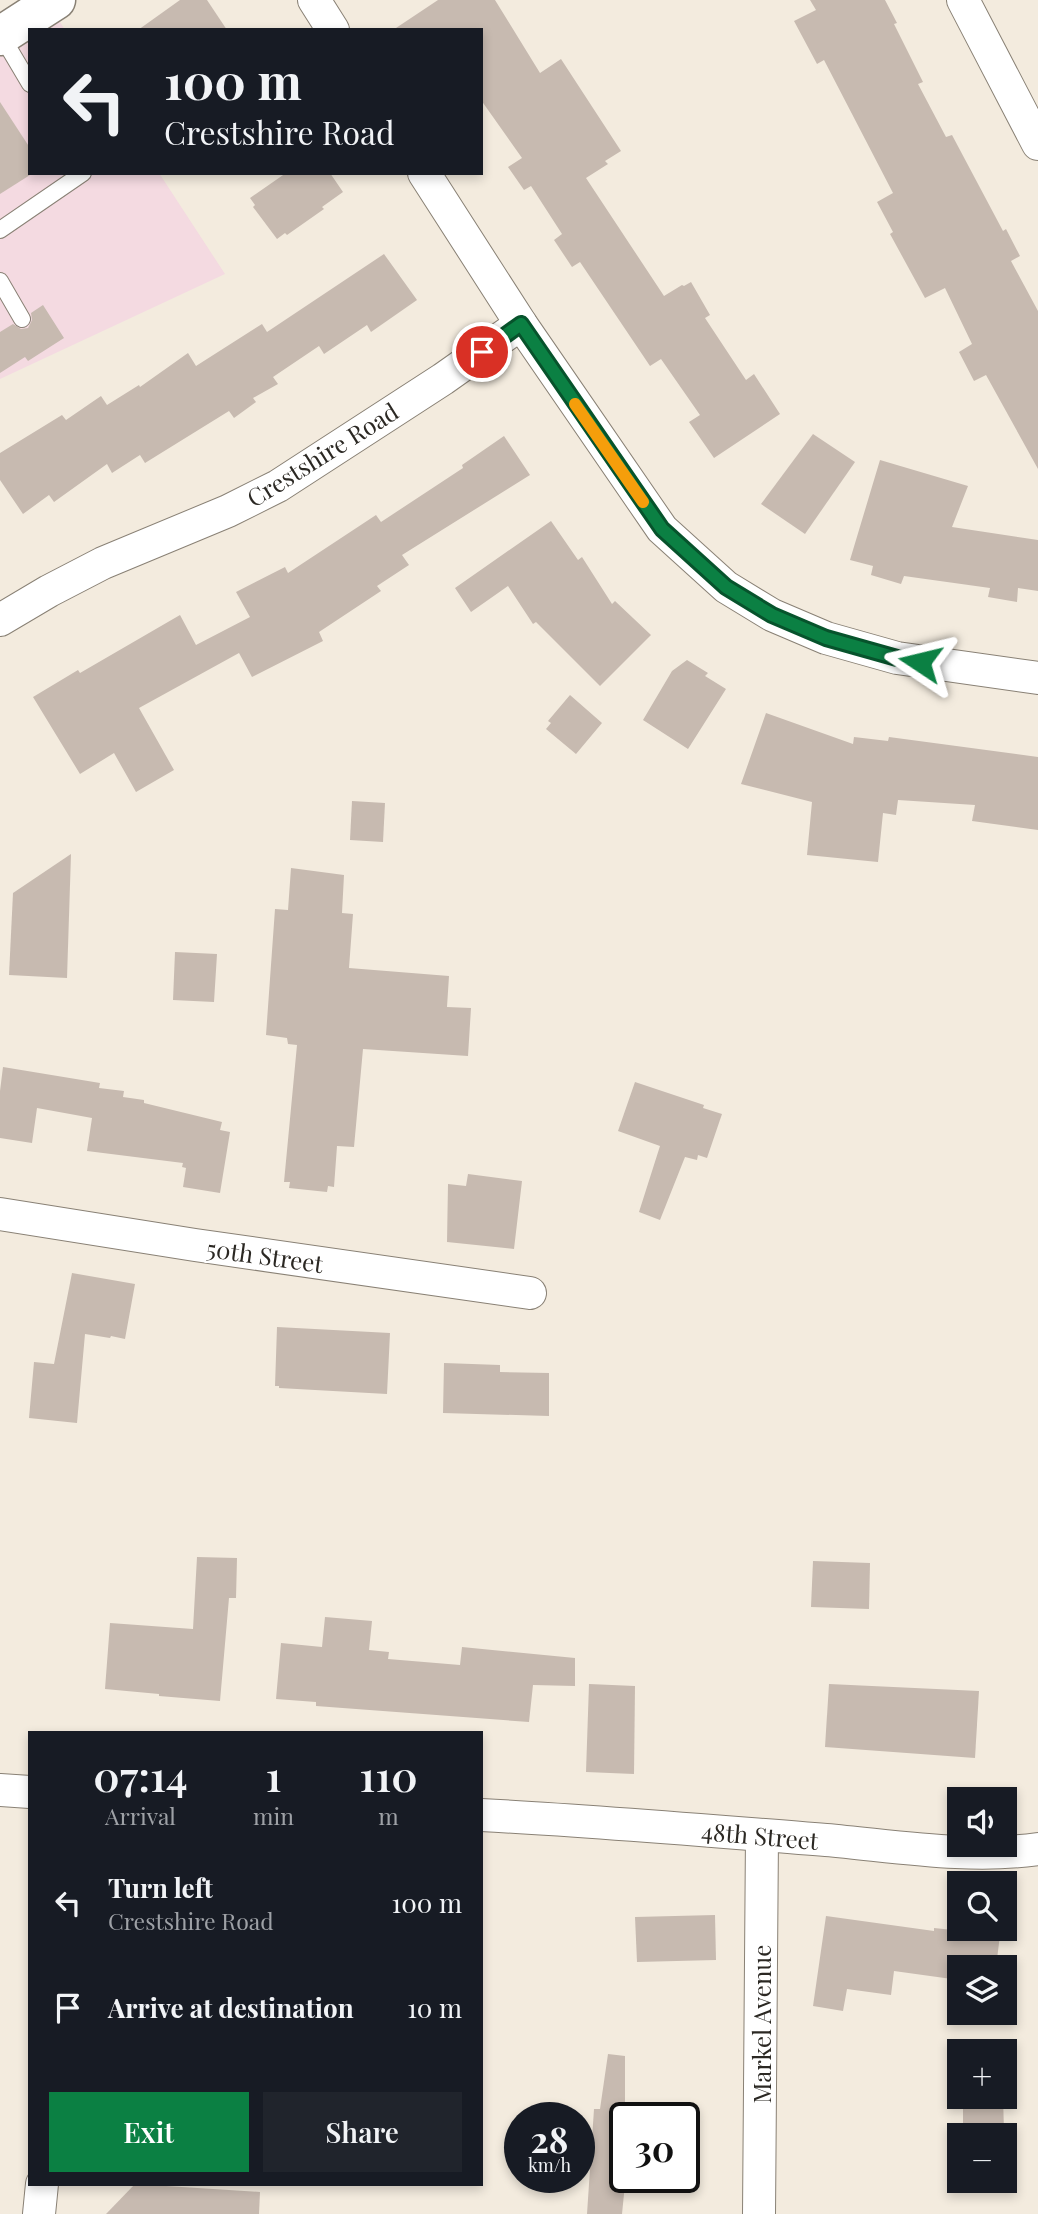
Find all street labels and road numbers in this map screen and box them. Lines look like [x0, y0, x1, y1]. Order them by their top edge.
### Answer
street label: Crestshire Road [240, 395, 404, 513]
street label: 50th Street [205, 1231, 326, 1279]
street label: 48th Street [700, 1814, 820, 1856]
street label: Markel Avenue [745, 1945, 777, 2103]

